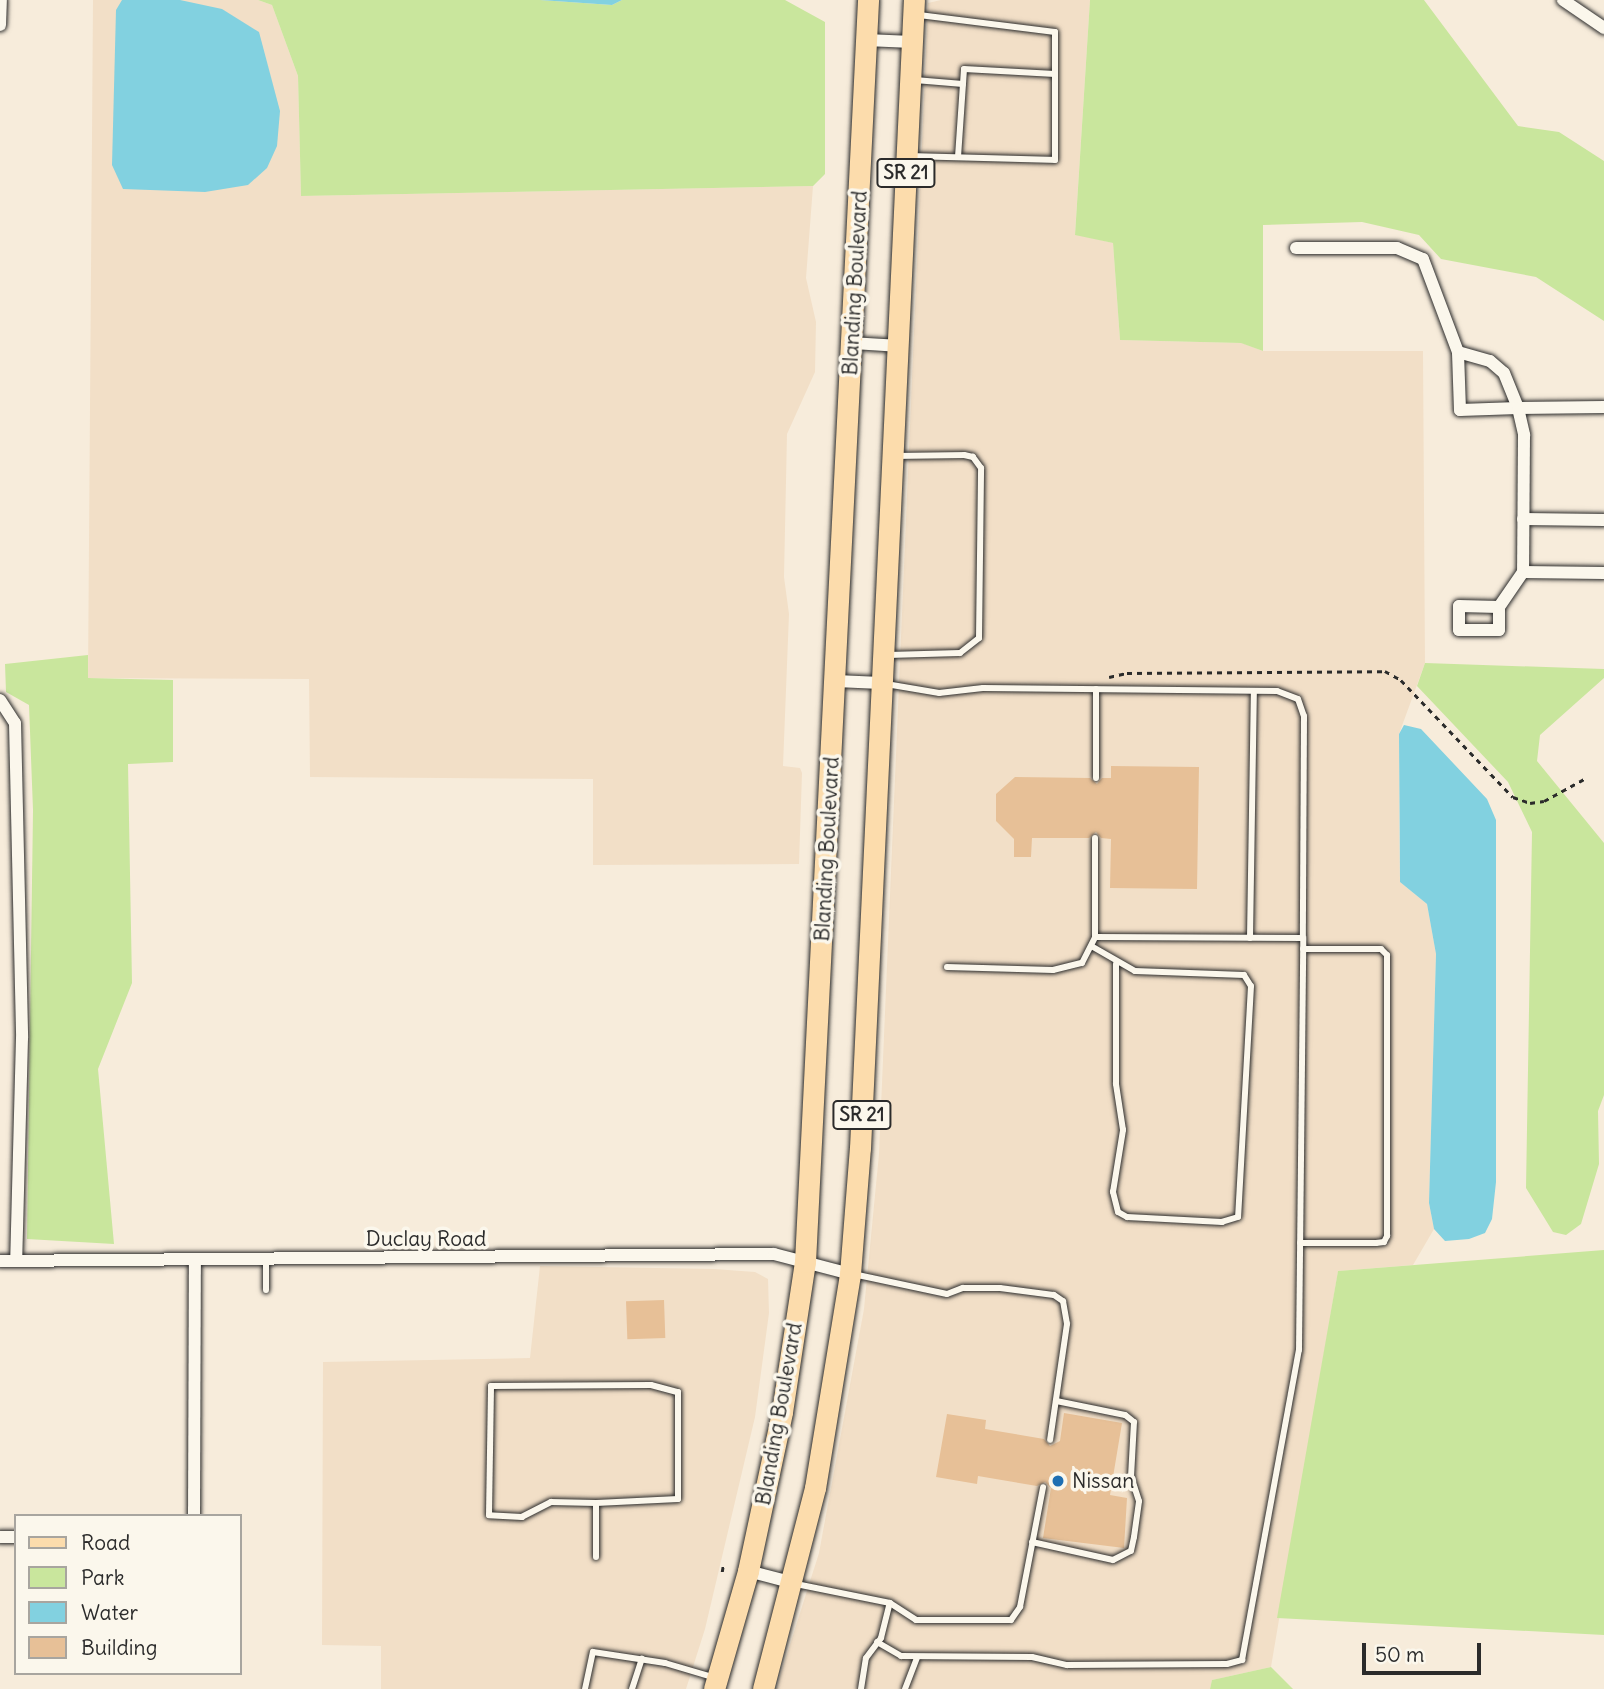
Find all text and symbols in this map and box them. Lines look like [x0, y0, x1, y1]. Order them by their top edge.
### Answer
road number: SR 21 [876, 158, 936, 188]
street label: Blanding Boulevard [838, 190, 872, 376]
street label: Blanding Boulevard [810, 756, 844, 942]
road number: SR 21 [832, 1100, 892, 1130]
street label: Duclay Road [366, 1226, 486, 1252]
street label: Blanding Boulevard [751, 1321, 807, 1507]
place label: Nissan [1072, 1468, 1134, 1494]
marker: Nissan [1050, 1473, 1066, 1489]
legend [14, 1514, 242, 1675]
text: Road [81, 1529, 130, 1556]
text: Park [81, 1564, 124, 1591]
text: Water [81, 1599, 138, 1626]
scale bar [1366, 1630, 1485, 1674]
text: Building [81, 1634, 157, 1661]
text: 50 m [1375, 1641, 1424, 1668]

